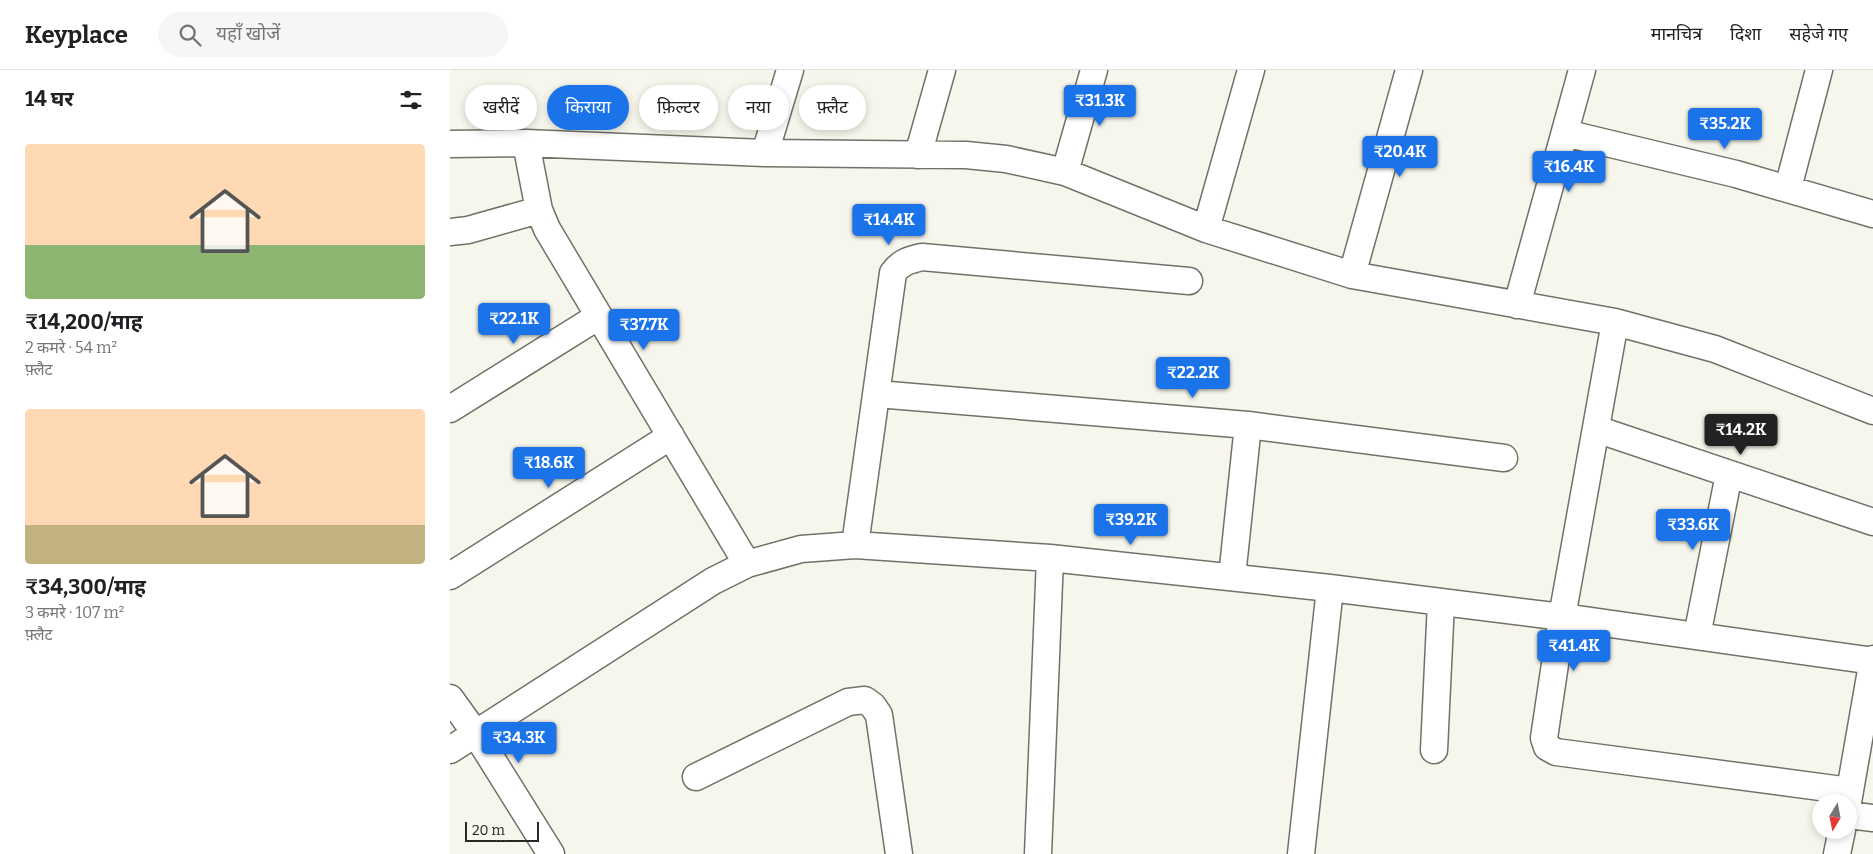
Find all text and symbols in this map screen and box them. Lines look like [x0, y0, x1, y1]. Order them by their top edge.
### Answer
search box [158, 12, 508, 57]
text: Keyplace [25, 21, 128, 49]
icon: search [176, 21, 204, 49]
text: यहाँ खोजें [216, 22, 280, 45]
text: मानचित्र [1651, 23, 1702, 45]
text: दिशा [1730, 23, 1761, 45]
text: सहेजे गए [1789, 23, 1848, 45]
chip: खरीदें [465, 85, 537, 130]
chip: किराया [547, 85, 629, 130]
chip: फ़िल्टर [639, 85, 718, 130]
chip: नया [728, 85, 789, 130]
chip: फ़्लैट [799, 85, 866, 130]
pin: ₹31.3K [1059, 85, 1141, 127]
text: 14 घर [25, 86, 74, 112]
icon: filters [397, 86, 425, 114]
text: ₹31.3K [1075, 91, 1125, 110]
pin: ₹35.2K [1684, 108, 1766, 150]
text: ₹35.2K [1699, 114, 1751, 133]
pin: ₹20.4K [1359, 136, 1441, 178]
text: ₹20.4K [1373, 142, 1427, 161]
pin: ₹16.4K [1528, 150, 1610, 193]
text: ₹16.4K [1543, 157, 1595, 176]
icon: home [180, 176, 270, 266]
pin: ₹14.4K [848, 204, 930, 246]
text: ₹14.4K [863, 210, 915, 229]
pin: ₹22.1K [473, 302, 555, 345]
pin: ₹37.7K [603, 308, 685, 351]
text: ₹14,200/माह [25, 309, 143, 335]
text: ₹22.1K [489, 309, 539, 328]
text: ₹37.7K [619, 315, 669, 334]
text: 2 कमरे · 54 m² [25, 338, 117, 357]
pin: ₹22.2K [1152, 356, 1234, 399]
text: फ़्लैट [25, 360, 53, 379]
text: ₹22.2K [1167, 363, 1219, 382]
pin: ₹14.2K [1700, 414, 1782, 456]
text: ₹14.2K [1716, 420, 1766, 439]
icon: home [180, 441, 270, 531]
pin: ₹18.6K [508, 446, 590, 489]
text: ₹18.6K [524, 453, 574, 472]
pin: ₹39.2K [1090, 504, 1172, 546]
pin: ₹33.6K [1652, 508, 1734, 551]
text: ₹39.2K [1105, 510, 1157, 529]
text: ₹33.6K [1667, 515, 1719, 534]
text: ₹34,300/माह [25, 574, 146, 600]
text: 3 कमरे · 107 m² [25, 603, 124, 622]
text: फ़्लैट [25, 625, 53, 644]
pin: ₹41.4K [1533, 630, 1615, 672]
text: ₹41.4K [1548, 636, 1600, 655]
pin: ₹34.3K [478, 722, 560, 764]
text: ₹34.3K [492, 728, 546, 747]
north arrow [1812, 794, 1858, 839]
map controls [1812, 794, 1857, 839]
scale bar [465, 819, 539, 842]
text: 20 m [472, 822, 505, 839]

